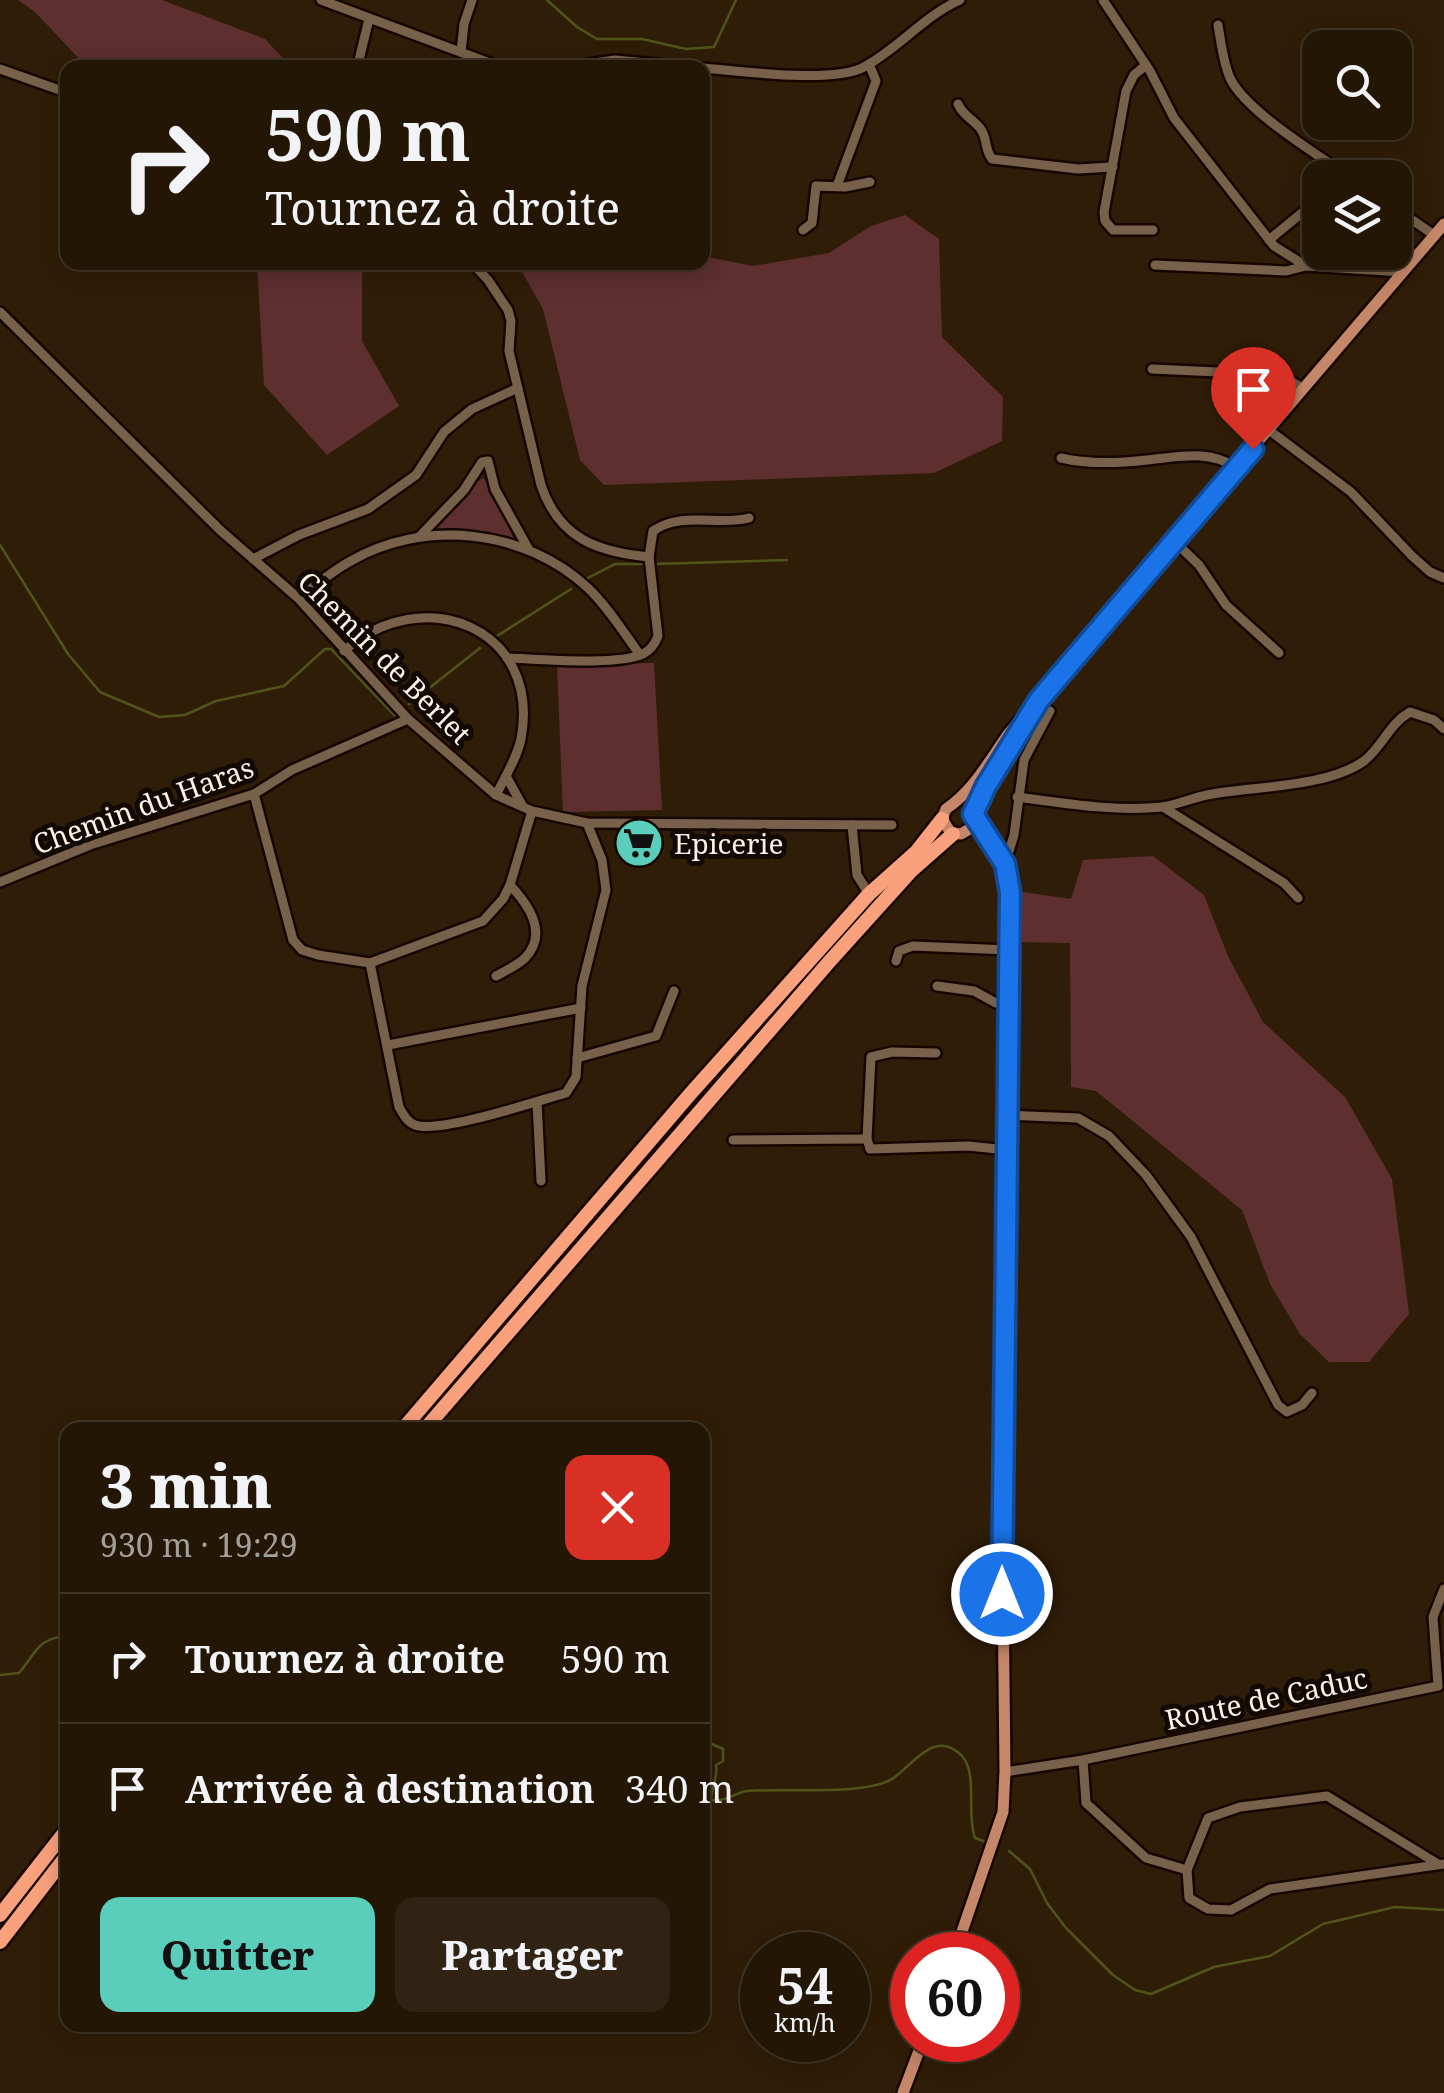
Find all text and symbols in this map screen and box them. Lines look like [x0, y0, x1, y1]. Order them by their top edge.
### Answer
map controls [1302, 30, 1412, 270]
button: search [1302, 30, 1412, 140]
text: 590 m [265, 86, 471, 182]
icon: right [100, 100, 230, 230]
button: layers [1302, 160, 1412, 270]
text: Tournez à droite [265, 177, 620, 238]
pin [1211, 347, 1296, 450]
icon: arrive [1226, 362, 1281, 417]
street label: Chemin de Berlet [290, 562, 480, 752]
street label: Chemin du Haras [28, 747, 258, 863]
supermarket icon: Epicerie [613, 817, 665, 869]
place label: Epicerie [674, 824, 783, 862]
text: 3 min [100, 1444, 272, 1526]
button: close [565, 1455, 670, 1560]
text: 930 m · 19:29 [100, 1523, 298, 1566]
position arrow [950, 1542, 1054, 1646]
icon: right [100, 1631, 155, 1686]
text: Tournez à droite [185, 1632, 505, 1684]
text: 590 m [560, 1632, 670, 1684]
street label: Route de Caduc [1162, 1658, 1370, 1738]
icon: arrive [100, 1761, 155, 1816]
text: Arrivée à destination [185, 1762, 595, 1814]
text: 340 m [625, 1762, 734, 1814]
button: Quitter [100, 1897, 375, 2012]
button: Partager [395, 1897, 670, 2012]
speed limit sign: 60 [890, 1932, 1020, 2062]
text: 54 [777, 1951, 833, 2019]
text: km/h [774, 2005, 836, 2039]

